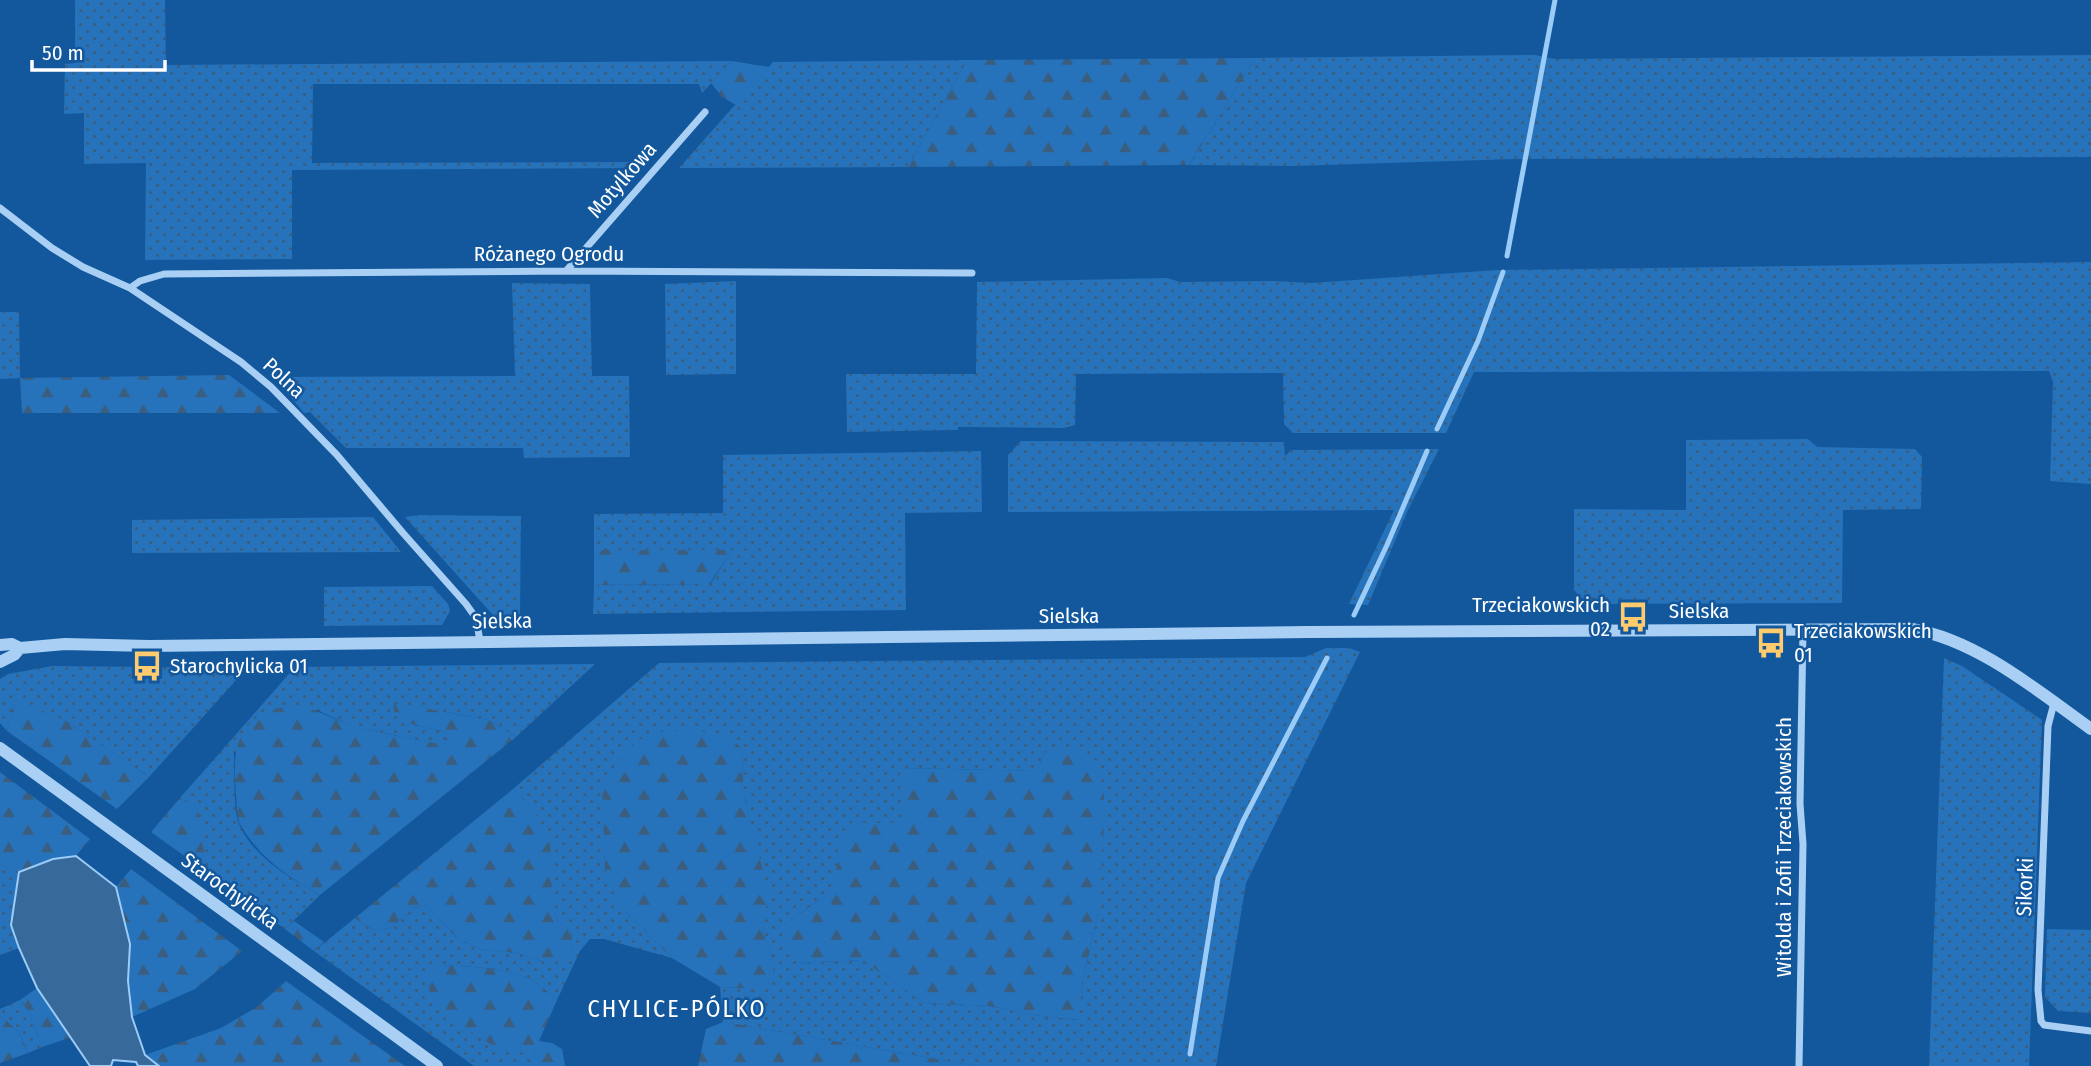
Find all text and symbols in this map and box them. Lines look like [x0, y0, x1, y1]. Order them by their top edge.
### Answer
scale bar [32, 28, 164, 72]
text: 50 m [42, 40, 84, 66]
street label: Motylkowa [582, 137, 662, 223]
street label: Różanego Ogrodu [474, 241, 624, 267]
street label: Polna [257, 352, 311, 404]
place label: Trzeciakowskich 02 [1472, 592, 1610, 642]
street label: Sielska [1669, 598, 1729, 624]
bus stop icon: Trzeciakowskich 02 [1616, 600, 1650, 634]
street label: Sielska [1039, 603, 1099, 629]
street label: Sielska [472, 607, 532, 635]
place label: Trzeciakowskich 01 [1794, 618, 1932, 668]
bus stop icon: Trzeciakowskich 01 [1754, 626, 1788, 660]
bus stop icon: Starochylicka 01 [130, 649, 164, 683]
place label: Starochylicka 01 [170, 653, 308, 679]
street label: Witolda i Zofii Trzeciakowskich [1771, 717, 1797, 977]
street label: Starochylicka [176, 847, 284, 935]
street label: Sikorki [2011, 857, 2039, 917]
district label: CHYLICE-PÓLKO [587, 995, 767, 1023]

